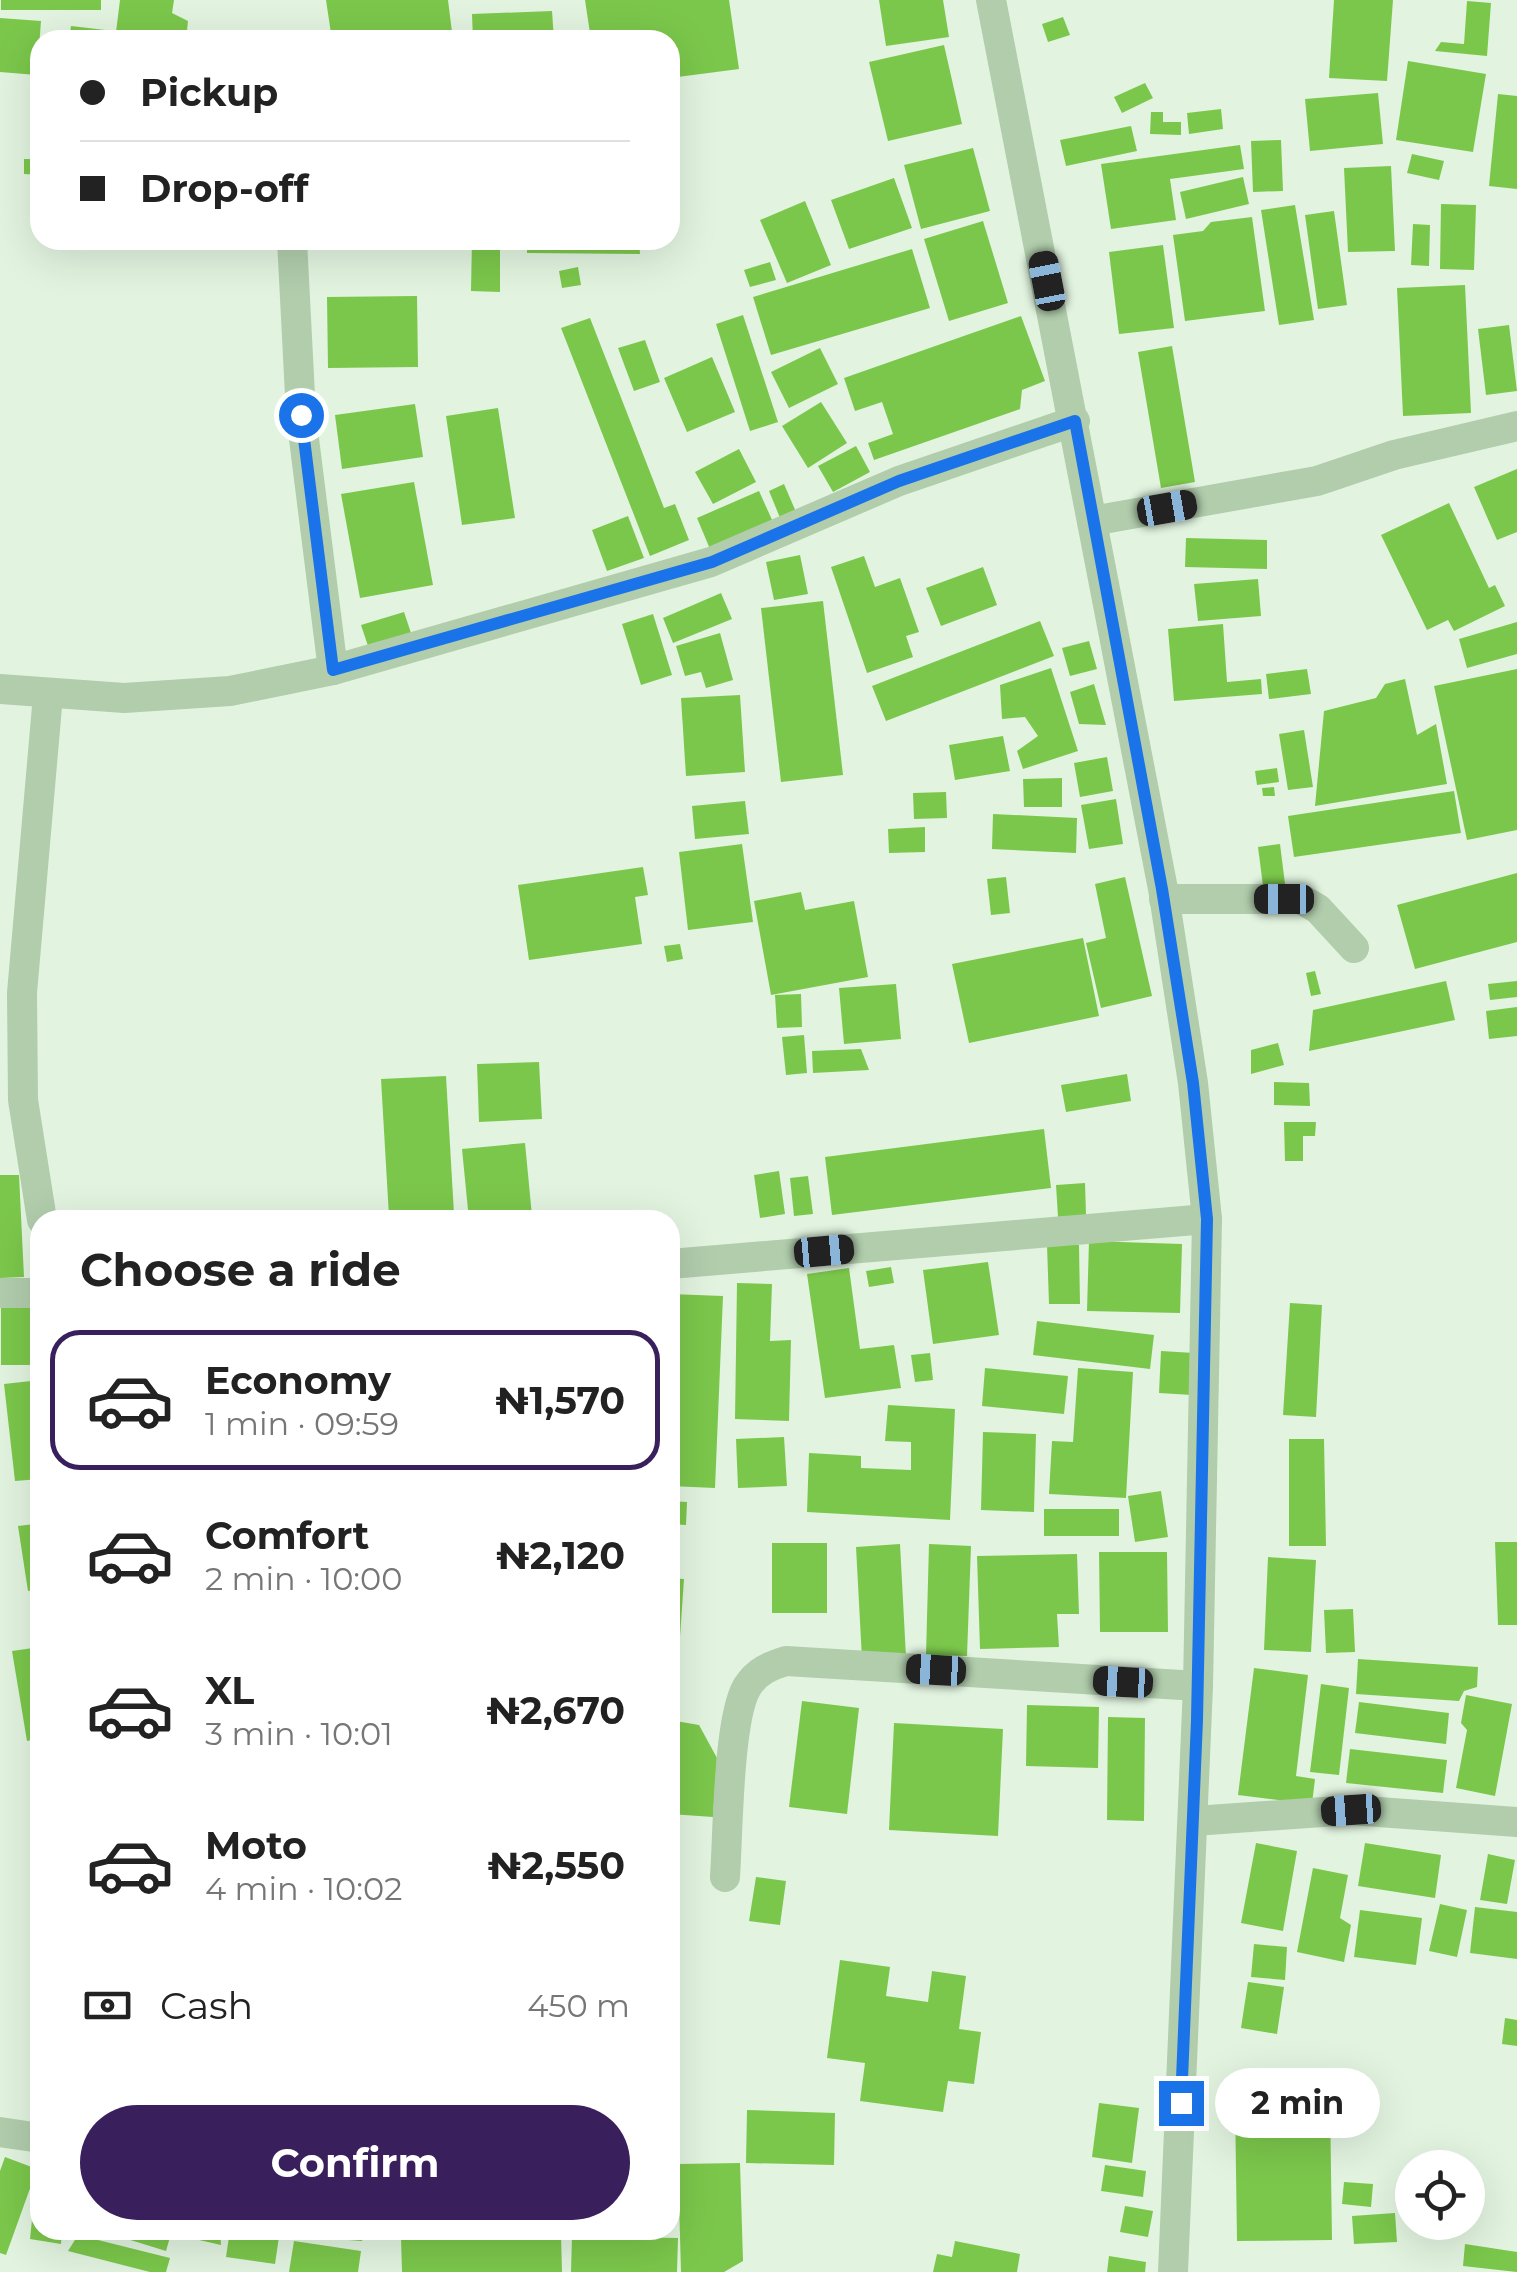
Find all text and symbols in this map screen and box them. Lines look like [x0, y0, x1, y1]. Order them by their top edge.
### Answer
text: Pickup [140, 69, 278, 116]
text: Drop-off [140, 165, 309, 212]
car [1027, 249, 1067, 313]
route start [279, 393, 324, 438]
car [1135, 488, 1199, 528]
car [1254, 884, 1314, 914]
car [793, 1233, 855, 1269]
text: Choose a ride [80, 1242, 401, 1297]
icon: car [85, 1355, 175, 1445]
text: Economy [205, 1357, 391, 1404]
text: ₦1,570 [495, 1377, 625, 1424]
text: 1 min · 09:59 [205, 1404, 399, 1443]
icon: car [85, 1510, 175, 1600]
text: Comfort [205, 1512, 369, 1559]
text: ₦2,120 [496, 1532, 625, 1579]
text: 2 min · 10:00 [205, 1559, 402, 1598]
car [905, 1653, 967, 1687]
icon: car [85, 1665, 175, 1755]
car [1092, 1665, 1154, 1699]
text: XL [205, 1667, 254, 1714]
text: ₦2,670 [486, 1687, 625, 1734]
text: 3 min · 10:01 [205, 1714, 393, 1753]
car [1320, 1793, 1382, 1827]
icon: car [85, 1820, 175, 1910]
text: Moto [205, 1822, 307, 1869]
text: ₦2,550 [487, 1842, 625, 1889]
text: 4 min · 10:02 [205, 1869, 402, 1908]
icon: cash [80, 1978, 135, 2033]
text: Cash [160, 1982, 253, 2029]
text: 450 m [527, 1986, 630, 2025]
callout: 2 min [1216, 2068, 1381, 2138]
route end [1159, 2081, 1204, 2126]
text: 2 min [1251, 2083, 1344, 2122]
button: Confirm [80, 2105, 630, 2220]
map controls [1395, 2150, 1485, 2240]
button: locate [1395, 2150, 1485, 2240]

